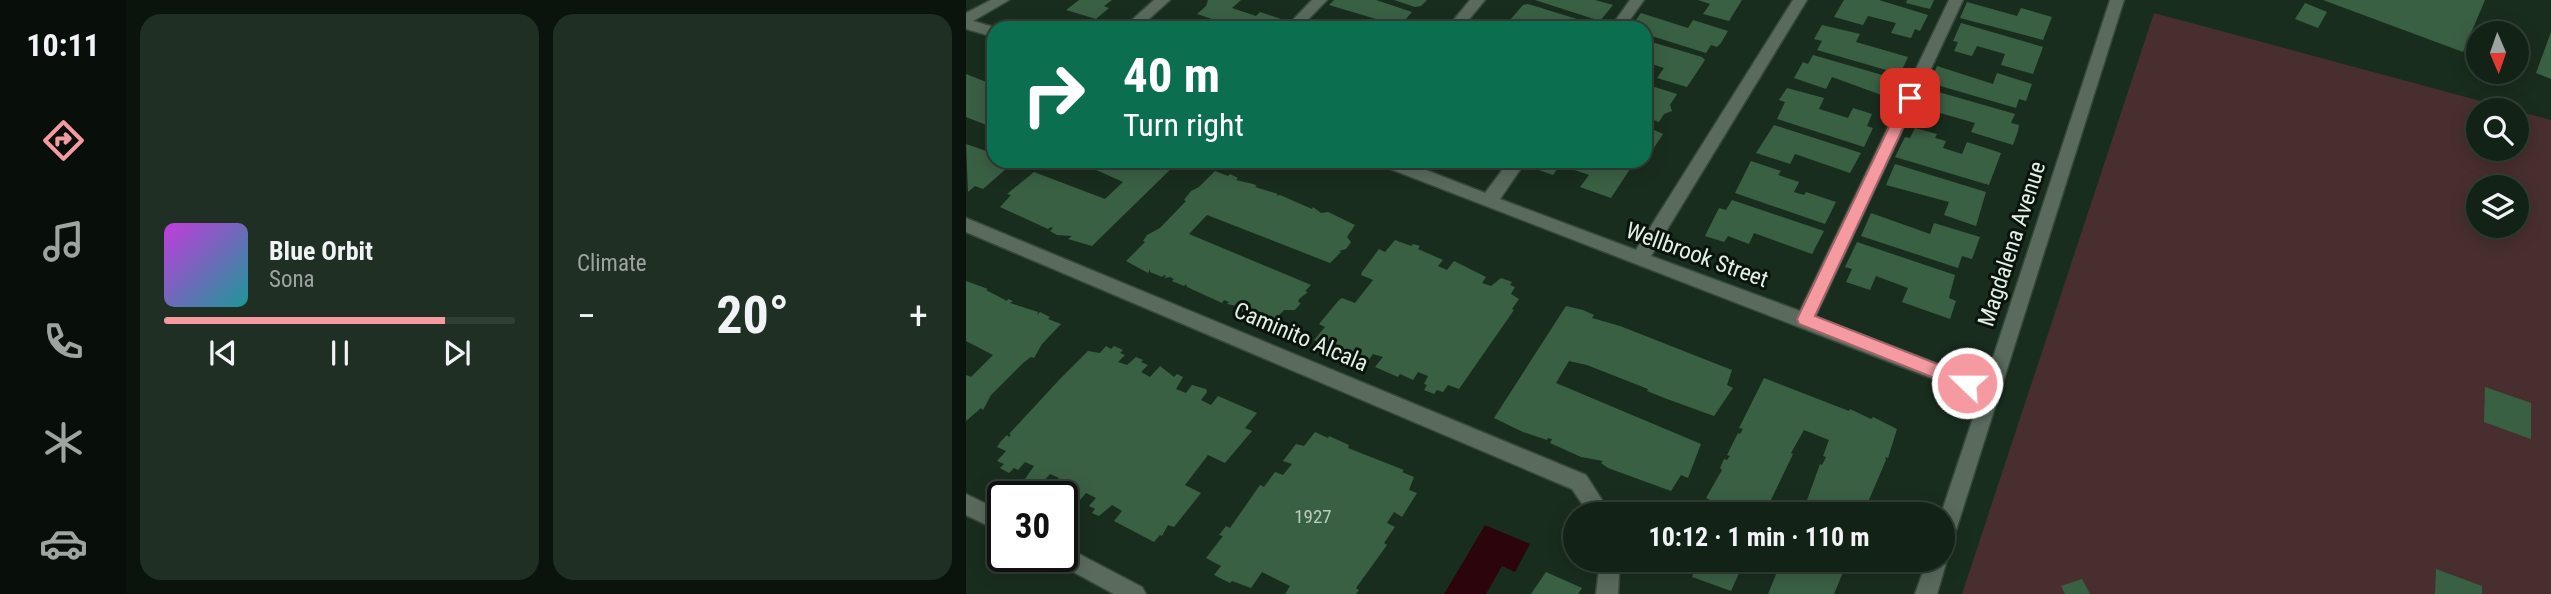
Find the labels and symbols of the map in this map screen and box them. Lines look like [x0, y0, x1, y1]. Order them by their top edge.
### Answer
north arrow [2466, 21, 2529, 84]
pin [1880, 68, 1940, 128]
street label: Magdalena Avenue [1973, 158, 2051, 330]
street label: Wellbrook Street [1622, 217, 1772, 293]
street label: Caminito Alcala [1230, 297, 1372, 377]
position arrow [1930, 346, 2004, 420]
speed limit sign: 30 [987, 481, 1078, 572]
house number: 1927 [1294, 505, 1332, 528]

